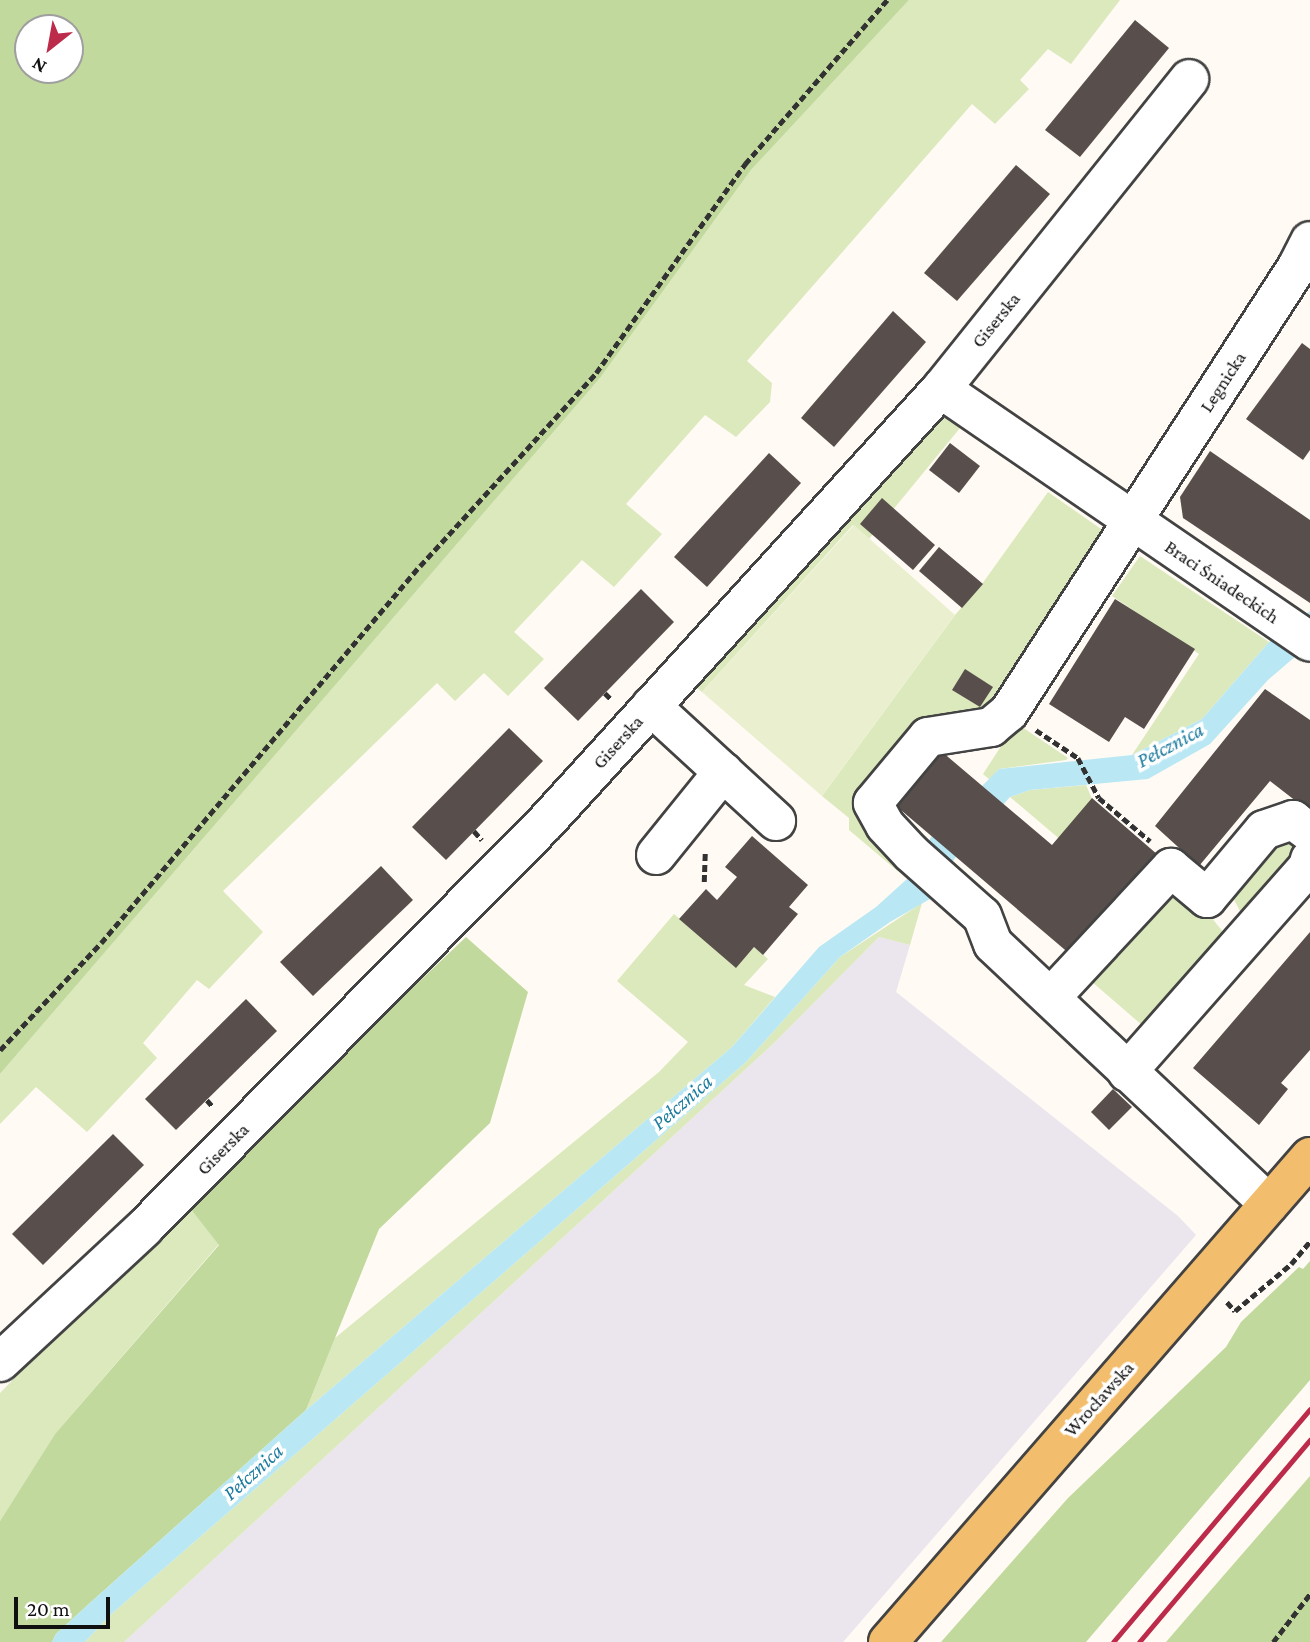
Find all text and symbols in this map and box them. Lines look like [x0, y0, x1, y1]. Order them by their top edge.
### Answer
north arrow [14, 14, 84, 84]
text: N [28, 53, 50, 78]
street label: Giserska [967, 288, 1025, 352]
street label: Legnicka [1195, 347, 1251, 417]
street label: Braci Śniadeckich [1160, 535, 1284, 629]
street label: Giserska [588, 710, 648, 774]
water label: Pełcznica [1132, 717, 1208, 773]
water label: Pełcznica [647, 1069, 717, 1135]
street label: Giserska [192, 1118, 254, 1180]
street label: Wrocławska [1059, 1357, 1139, 1441]
water label: Pełcznica [218, 1438, 288, 1506]
scale bar [18, 1582, 114, 1626]
text: 20 m [27, 1597, 70, 1621]

